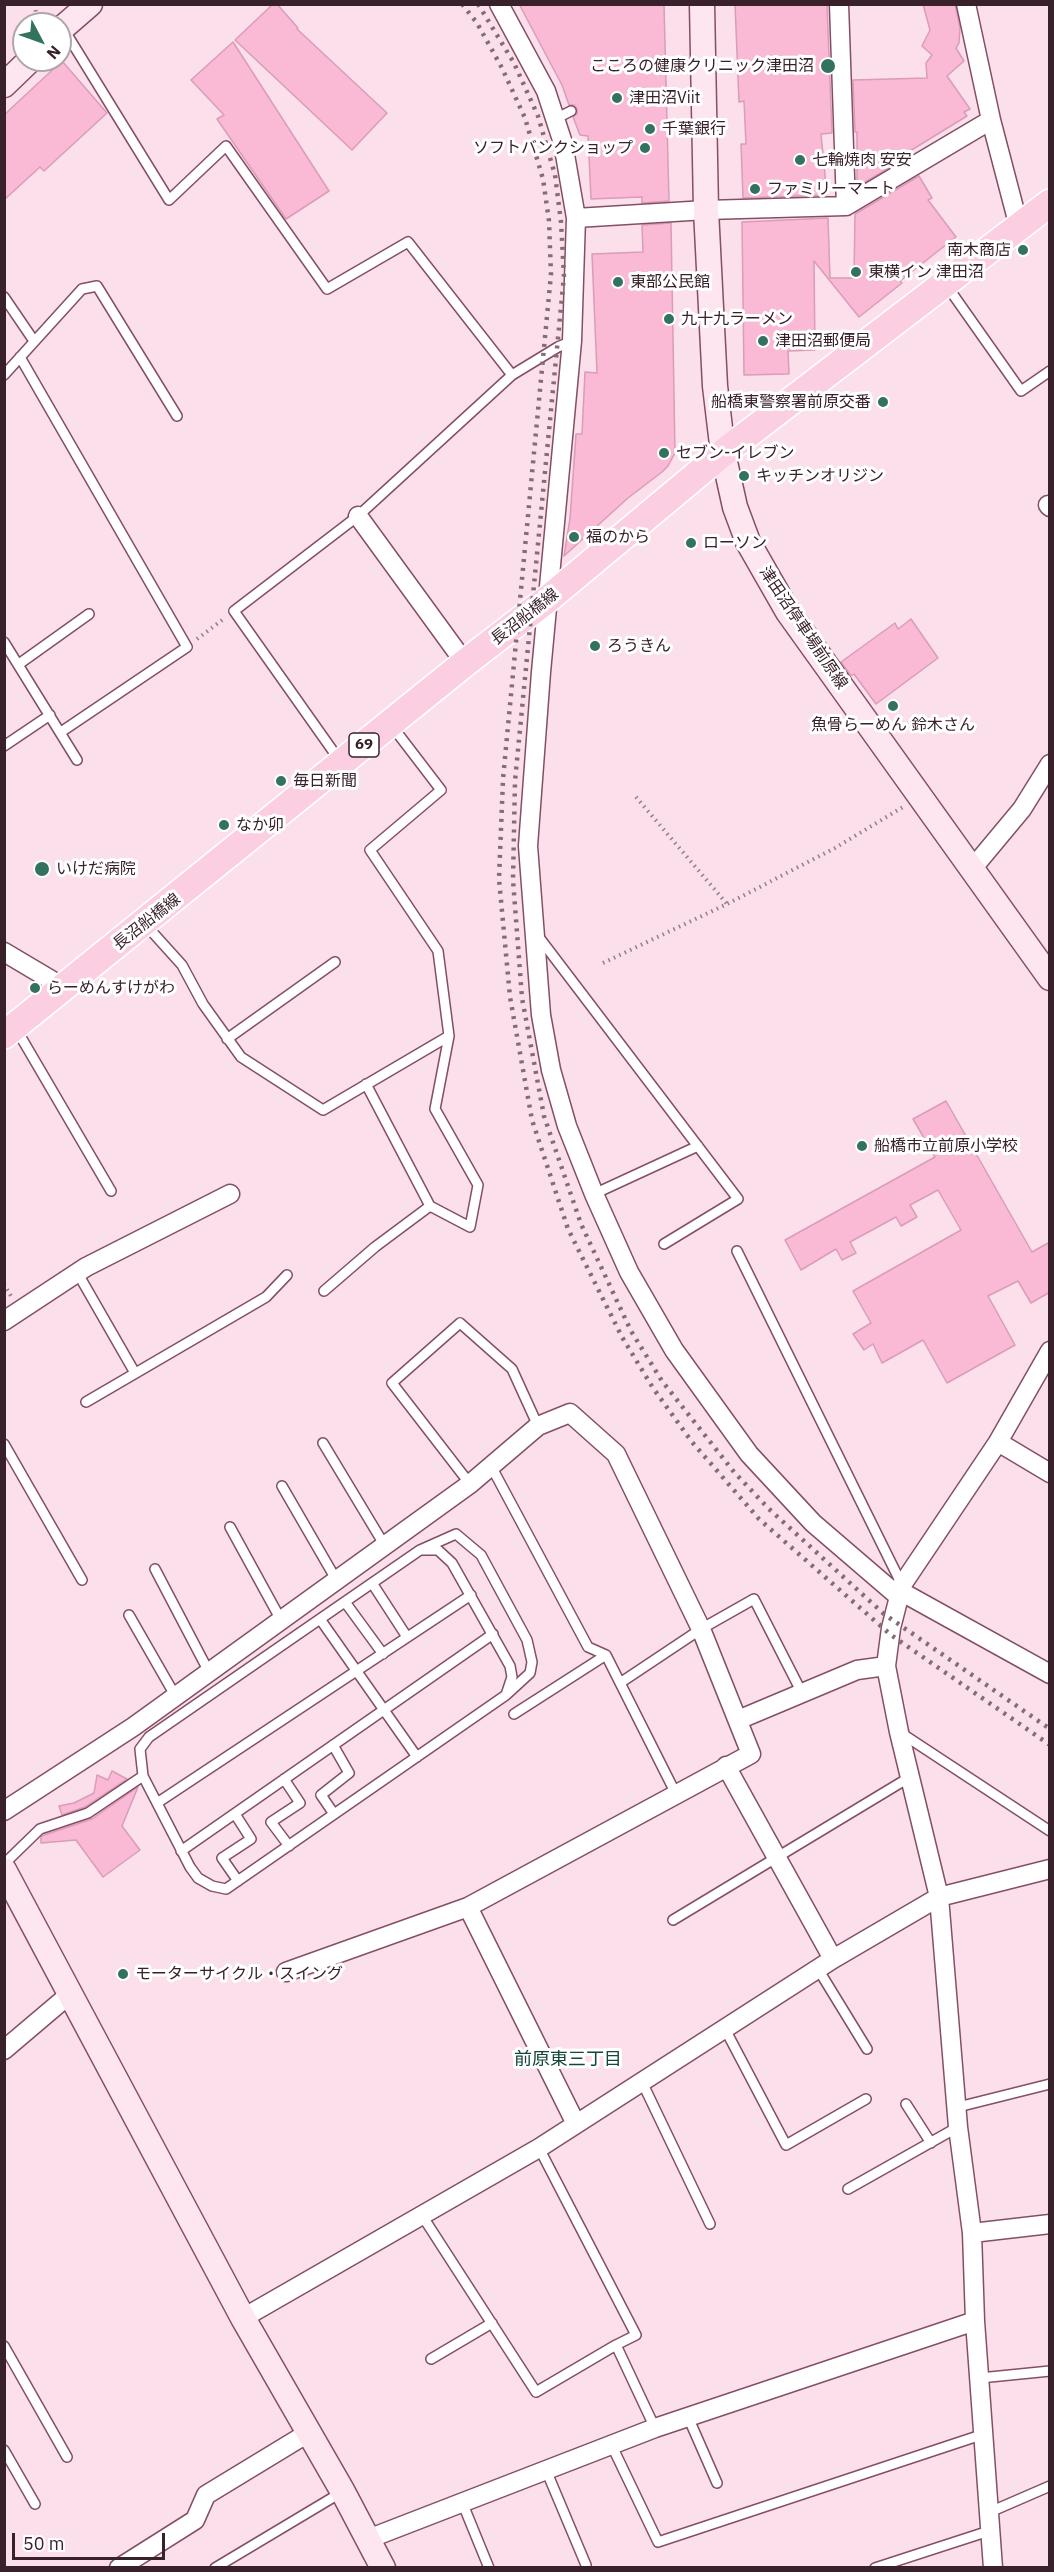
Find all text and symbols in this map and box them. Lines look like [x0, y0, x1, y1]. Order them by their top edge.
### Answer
north arrow [12, 12, 72, 72]
text: N [43, 42, 65, 63]
place label: こころの健康クリニック津田沼 [590, 56, 814, 76]
marker: こころの健康クリニック津田沼 [819, 57, 837, 75]
place label: 津田沼Viit [629, 88, 700, 108]
marker: 津田沼Viit [610, 91, 624, 105]
place label: 千葉銀行 [662, 119, 726, 139]
marker: 千葉銀行 [643, 122, 657, 136]
place label: ソフトバンクショップ [473, 138, 633, 158]
marker: ソフトバンクショップ [638, 141, 652, 155]
place label: 七輪焼肉 安安 [812, 150, 912, 170]
marker: 七輪焼肉 安安 [793, 153, 807, 167]
place label: ファミリーマート [767, 179, 895, 199]
marker: ファミリーマート [748, 182, 762, 196]
place label: 南木商店 [947, 240, 1011, 260]
marker: 南木商店 [1016, 243, 1030, 257]
place label: 東横イン 津田沼 [868, 262, 984, 282]
marker: 東横イン 津田沼 [849, 265, 863, 279]
place label: 東部公民館 [630, 272, 710, 292]
marker: 東部公民館 [611, 275, 625, 289]
place label: 九十九ラーメン [681, 309, 793, 329]
marker: 九十九ラーメン [662, 312, 676, 326]
place label: 津田沼郵便局 [775, 331, 871, 351]
marker: 津田沼郵便局 [756, 334, 770, 348]
place label: 船橋東警察署前原交番 [711, 392, 871, 412]
marker: 船橋東警察署前原交番 [876, 395, 890, 409]
place label: セブン-イレブン [676, 443, 794, 463]
marker: セブン-イレブン [657, 446, 671, 460]
place label: キッチンオリジン [756, 466, 884, 486]
marker: キッチンオリジン [737, 469, 751, 483]
place label: 福のから [586, 527, 650, 547]
marker: 福のから [567, 530, 581, 544]
place label: ローソン [703, 533, 767, 553]
marker: ローソン [684, 536, 698, 550]
street label: 津田沼停車場前原線 [755, 563, 851, 693]
street label: 長沼船橋線 [488, 585, 562, 649]
place label: ろうきん [607, 636, 671, 656]
marker: ろうきん [588, 639, 602, 653]
marker: 魚骨らーめん 鈴木さん [886, 699, 900, 713]
place label: 魚骨らーめん 鈴木さん [811, 715, 975, 735]
road number: 69 [349, 733, 379, 757]
place label: 毎日新聞 [293, 771, 357, 791]
marker: 毎日新聞 [274, 774, 288, 788]
place label: なか卯 [236, 815, 284, 835]
marker: なか卯 [217, 818, 231, 832]
place label: いけだ病院 [56, 859, 136, 879]
marker: いけだ病院 [33, 860, 51, 878]
street label: 長沼船橋線 [110, 890, 184, 954]
place label: らーめんすけがわ [47, 978, 175, 998]
marker: らーめんすけがわ [28, 981, 42, 995]
place label: 船橋市立前原小学校 [874, 1136, 1018, 1156]
marker: 船橋市立前原小学校 [855, 1139, 869, 1153]
place label: モーターサイクル・スイング [135, 1964, 343, 1984]
marker: モーターサイクル・スイング [116, 1967, 130, 1981]
district label: 前原東三丁目 [514, 2049, 622, 2071]
scale bar [15, 2521, 168, 2559]
text: 50 m [23, 2532, 65, 2555]

